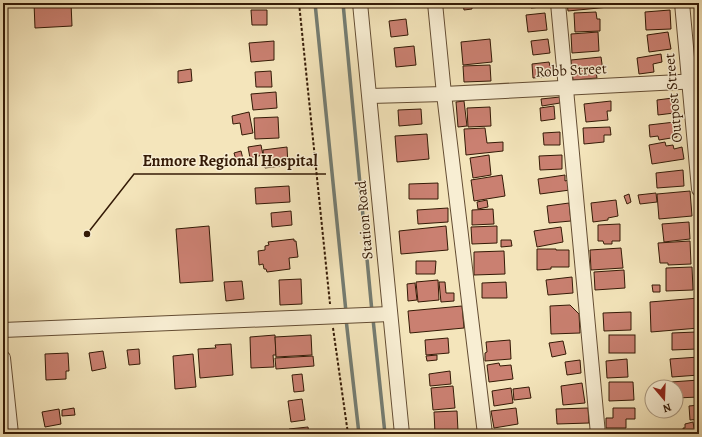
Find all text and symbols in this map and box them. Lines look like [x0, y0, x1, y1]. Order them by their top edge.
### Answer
street label: Outpost Street [659, 52, 687, 144]
street label: Robb Street [535, 58, 607, 82]
callout: Enmore Regional Hospital [134, 146, 326, 174]
text: Enmore Regional Hospital [142, 150, 318, 172]
street label: Station Road [351, 179, 377, 260]
north arrow [644, 379, 684, 419]
text: N [661, 400, 673, 416]

